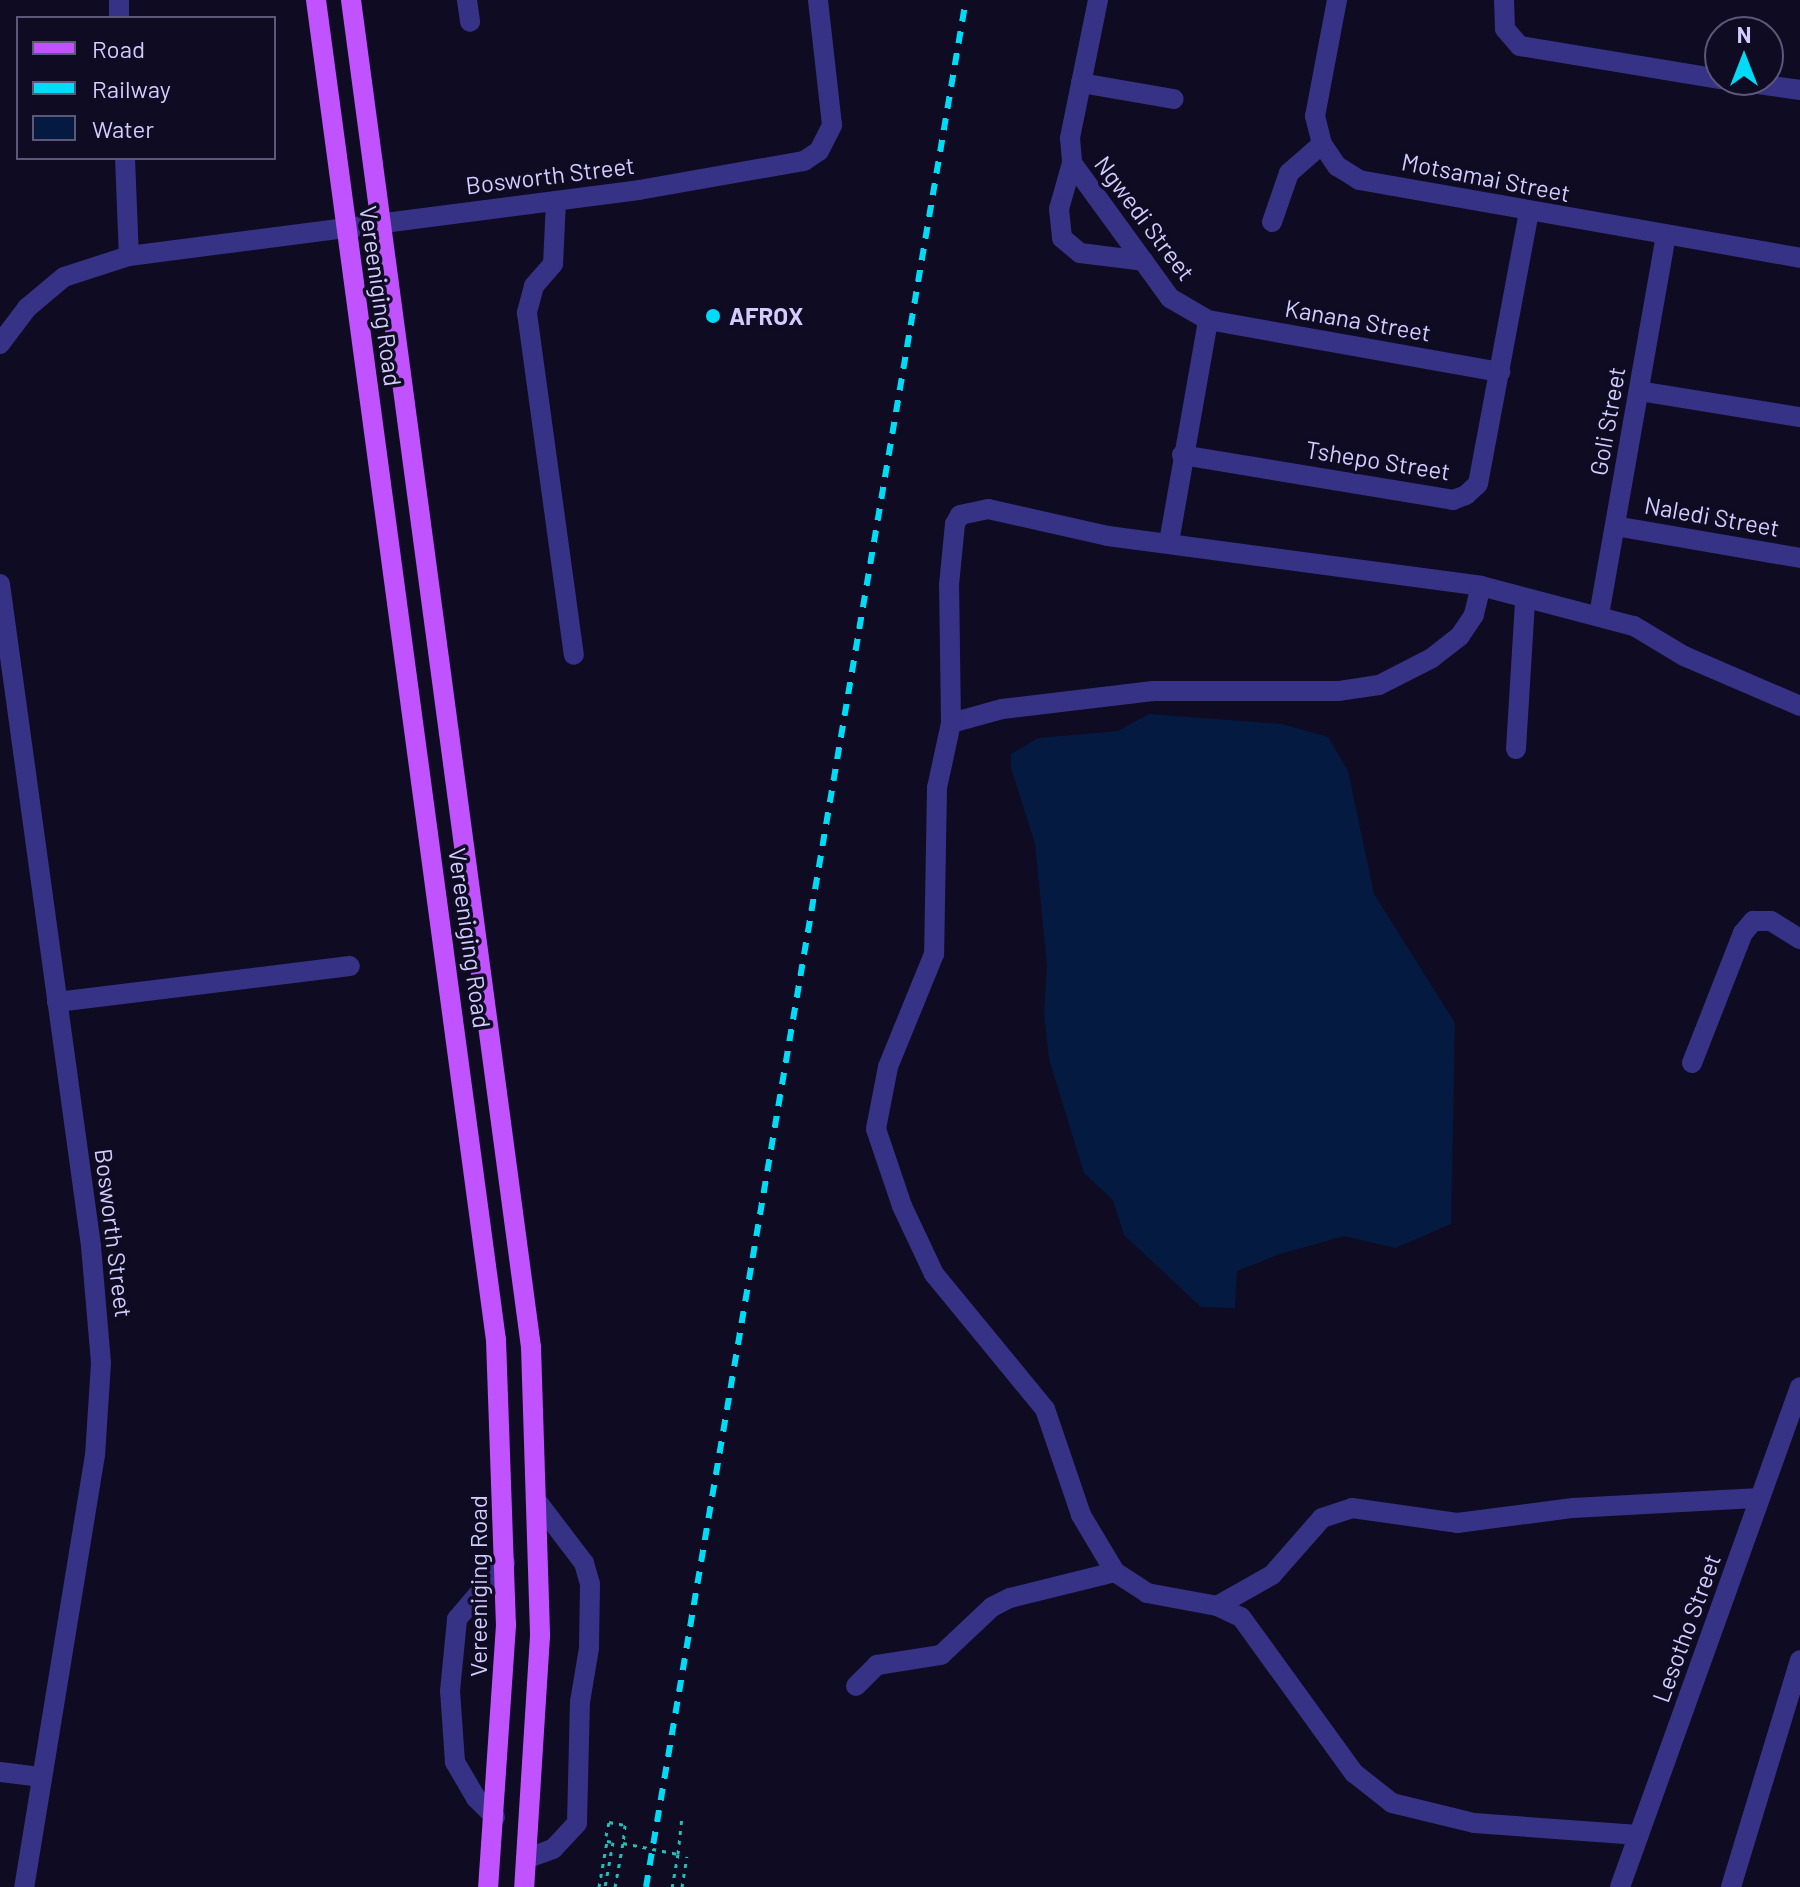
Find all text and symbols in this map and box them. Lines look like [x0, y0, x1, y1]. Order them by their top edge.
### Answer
legend [16, 16, 276, 160]
north arrow [1704, 16, 1784, 96]
text: N [1737, 21, 1751, 47]
text: Road [92, 34, 145, 63]
text: Railway [92, 74, 171, 103]
text: Water [92, 114, 154, 143]
street label: Motsamai Street [1399, 147, 1573, 207]
street label: Bosworth Street [464, 150, 636, 200]
street label: Ngwedi Street [1089, 150, 1201, 286]
street label: Vereeniging Road [354, 204, 408, 388]
street label: Kanana Street [1283, 293, 1433, 347]
place label: AFROX [729, 302, 803, 330]
marker: AFROX [704, 307, 722, 325]
street label: Goli Street [1583, 364, 1631, 478]
street label: Tshepo Street [1304, 434, 1452, 486]
street label: Naledi Street [1642, 490, 1782, 542]
street label: Vereeniging Road [443, 846, 497, 1030]
street label: Bosworth Street [89, 1147, 139, 1319]
street label: Vereeniging Road [464, 1495, 492, 1677]
street label: Lesotho Street [1646, 1550, 1726, 1706]

